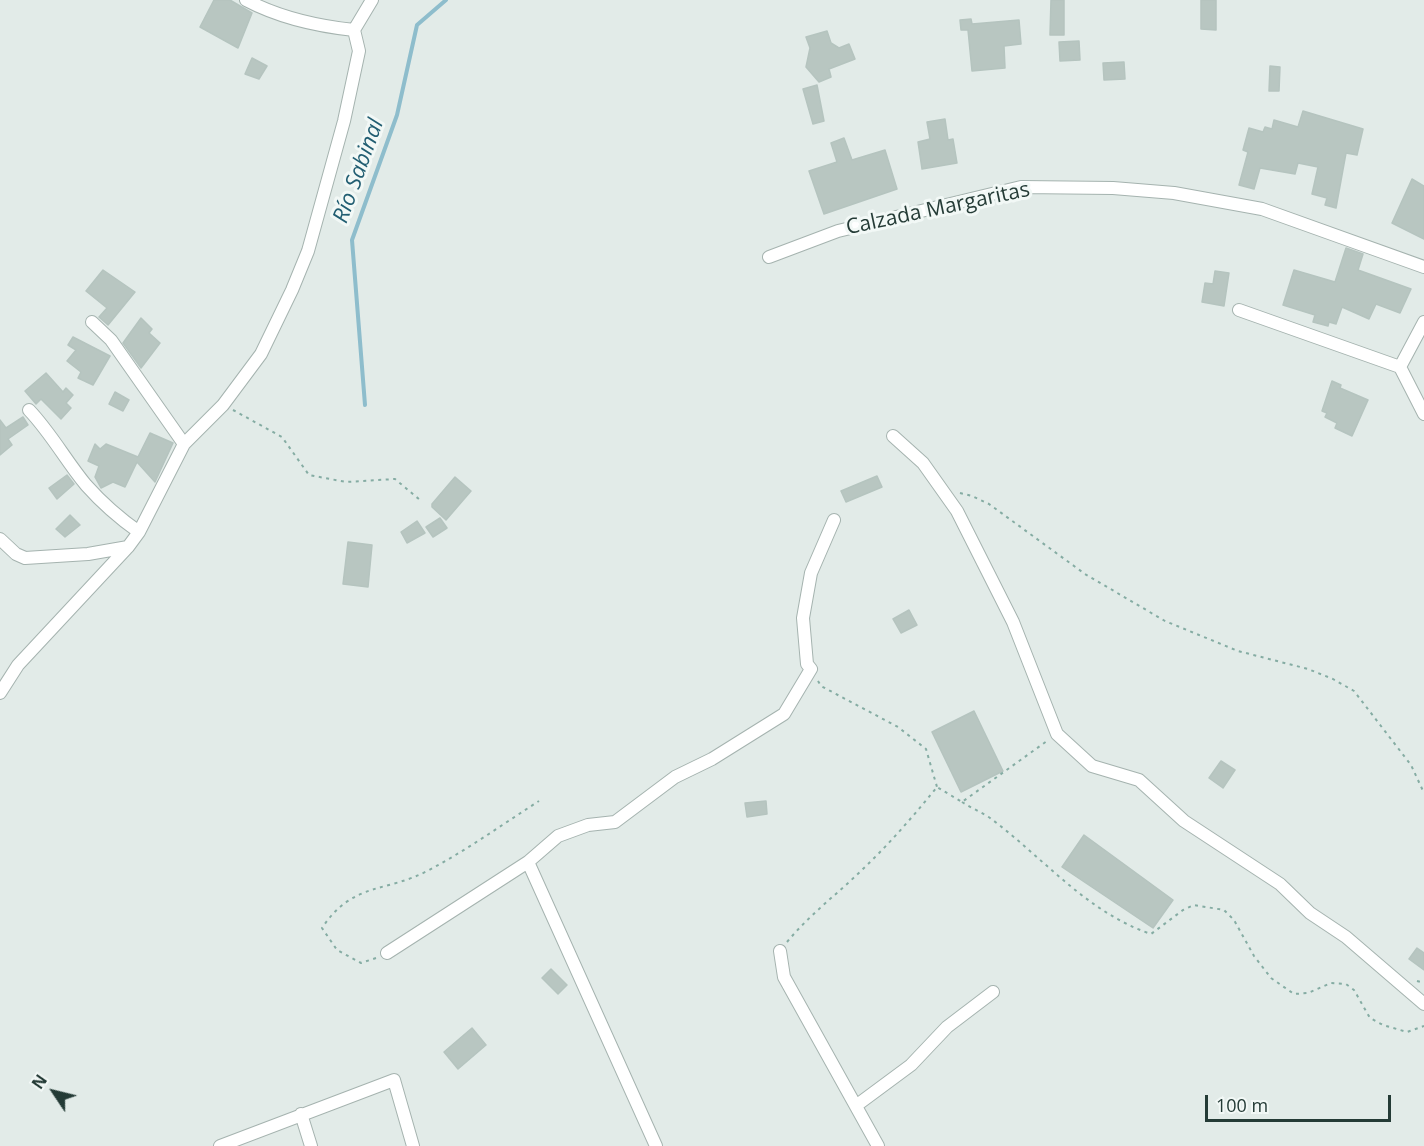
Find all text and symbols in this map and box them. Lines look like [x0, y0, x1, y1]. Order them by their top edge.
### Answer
water label: Río Sabinal [328, 115, 390, 227]
street label: Calzada Margaritas [844, 177, 1032, 241]
north arrow [24, 1062, 84, 1122]
text: N [27, 1070, 52, 1093]
scale bar [1208, 1083, 1394, 1121]
text: 100 m [1216, 1093, 1268, 1117]

